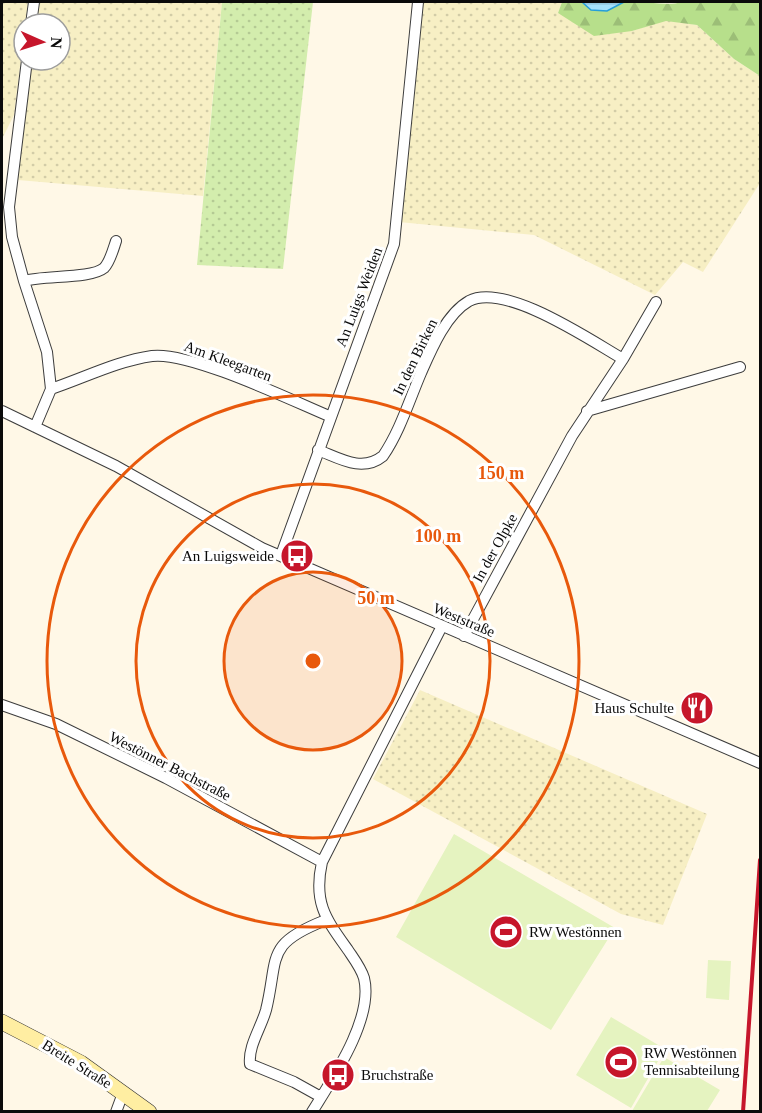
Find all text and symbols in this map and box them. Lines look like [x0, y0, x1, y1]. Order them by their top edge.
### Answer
north arrow [12, 12, 72, 72]
text: N [48, 37, 65, 49]
street label: An Luigs Weiden [333, 245, 385, 349]
street label: In den Birken [390, 316, 440, 398]
street label: Am Kleegarten [182, 338, 274, 384]
text: 150 m [478, 463, 524, 483]
street label: In der Olpke [470, 511, 521, 585]
text: 100 m [415, 526, 461, 546]
bus stop icon: An Luigsweide [279, 538, 315, 574]
place label: An Luigsweide [182, 548, 274, 564]
text: 50 m [357, 588, 395, 608]
street label: Weststraße [431, 600, 498, 640]
centre of rings [303, 651, 323, 671]
restaurant icon: Haus Schulte [679, 690, 715, 726]
place label: Haus Schulte [594, 700, 674, 716]
street label: Westönner Bachstraße [107, 728, 234, 804]
sports icon: RW Westönnen [488, 914, 524, 950]
place label: RW Westönnen [529, 924, 622, 940]
street label: Breite Straße [39, 1036, 115, 1092]
sports icon: RW Westönnen Tennisabteilung [603, 1044, 639, 1080]
place label: RW Westönnen Tennisabteilung [644, 1045, 740, 1078]
bus stop icon: Bruchstraße [320, 1057, 356, 1093]
place label: Bruchstraße [361, 1067, 434, 1083]

